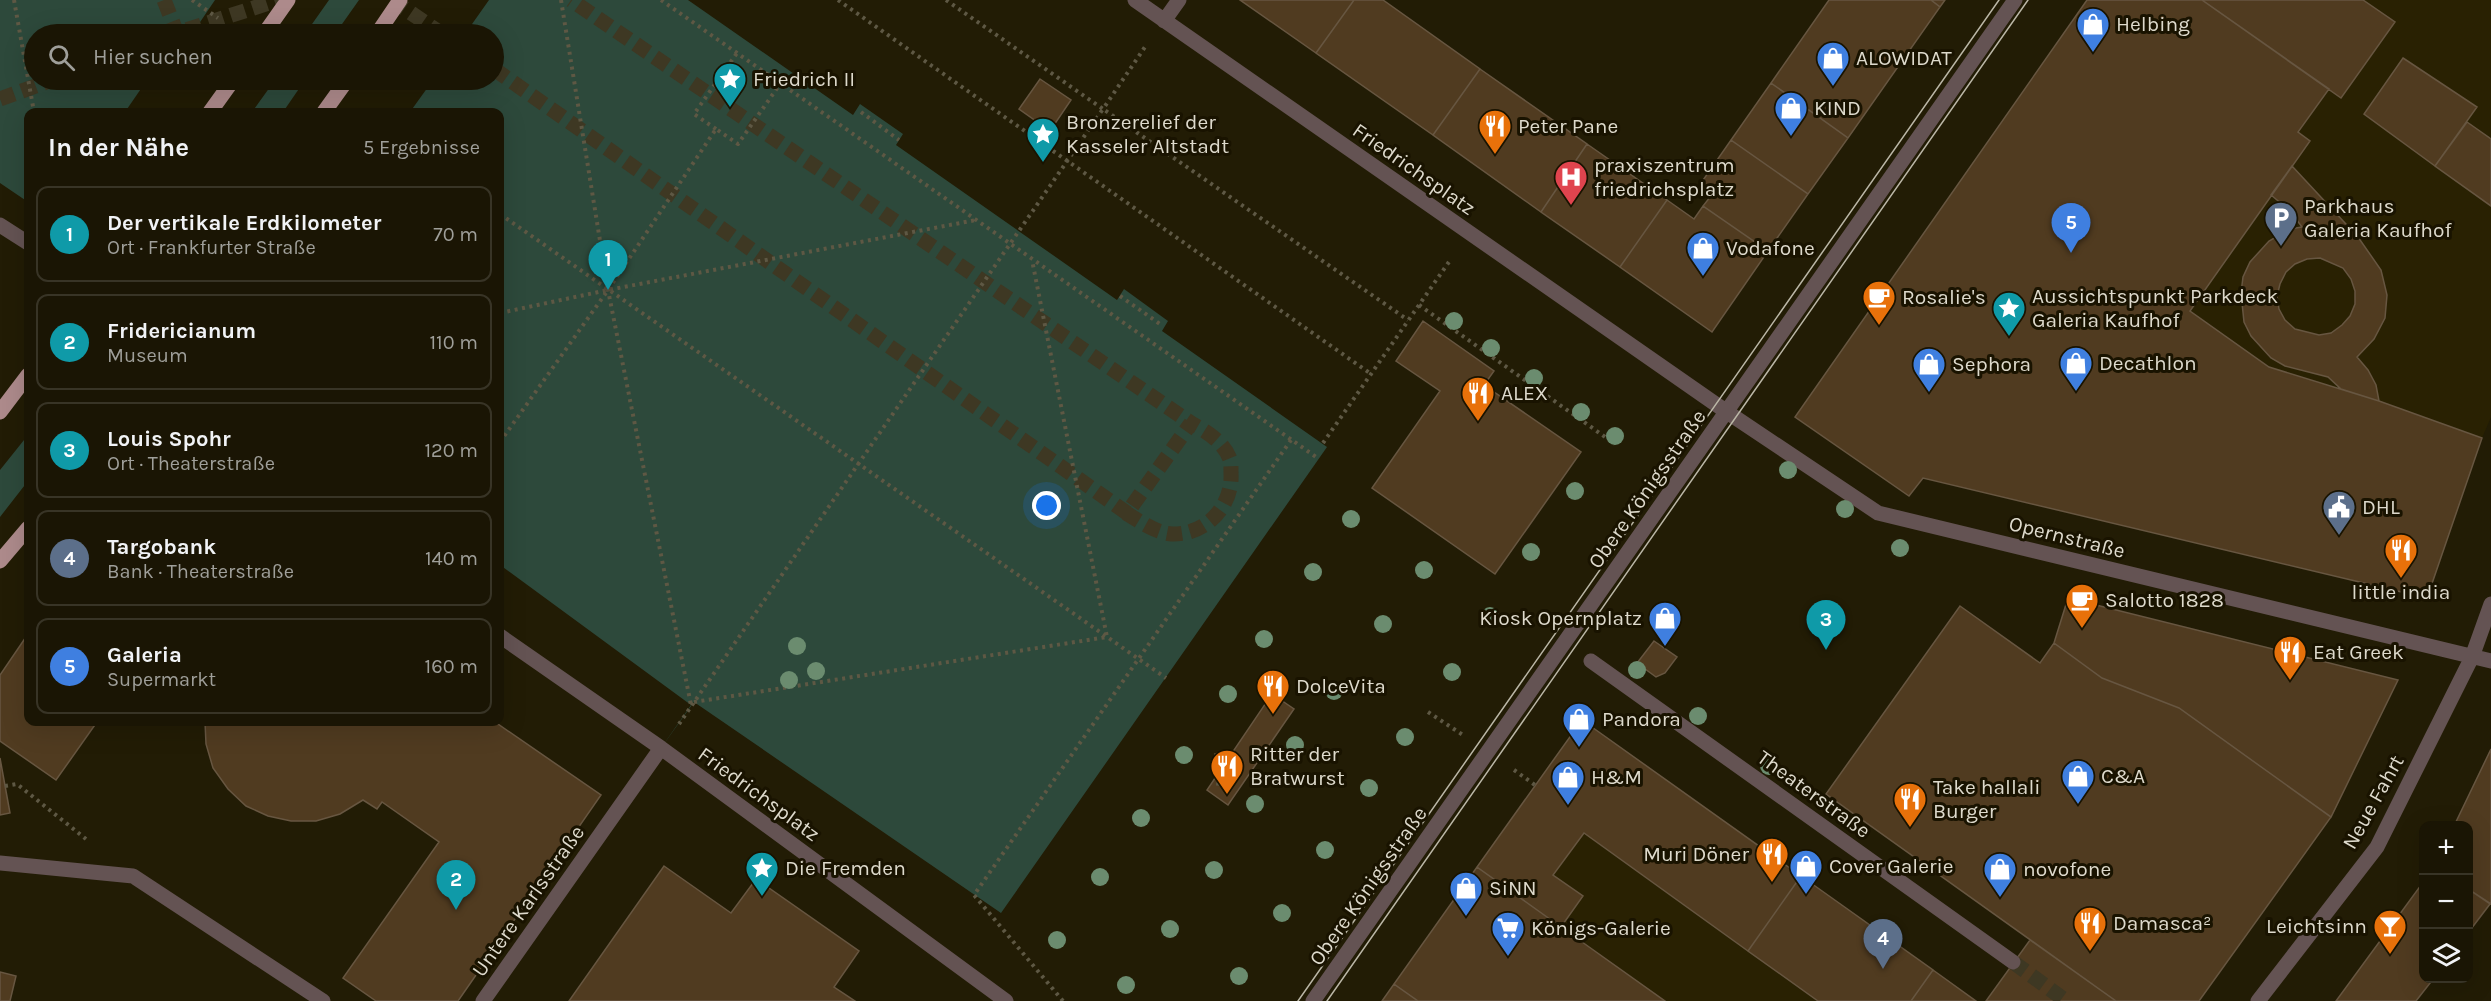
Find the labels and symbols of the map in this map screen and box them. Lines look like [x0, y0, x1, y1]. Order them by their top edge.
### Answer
shop icon: Helbing [2075, 6, 2111, 53]
place label: Helbing [2116, 12, 2190, 36]
shop icon: ALOWIDAT [1815, 40, 1851, 87]
place label: ALOWIDAT [1856, 46, 1952, 70]
place icon: Friedrich II [712, 61, 748, 108]
place label: Friedrich II [753, 67, 855, 91]
shop icon: KIND [1773, 90, 1809, 137]
place label: KIND [1814, 96, 1861, 120]
restaurant icon: Peter Pane [1477, 108, 1513, 155]
place label: Bronzerelief der Kasseler Altstadt [1066, 110, 1229, 158]
place label: Peter Pane [1518, 114, 1618, 138]
place icon: Bronzerelief der Kasseler Altstadt [1025, 116, 1061, 163]
street label: Friedrichsplatz [1348, 118, 1480, 220]
place label: praxiszentrum friedrichsplatz [1594, 153, 1735, 201]
hospital icon: praxiszentrum friedrichsplatz [1553, 159, 1589, 206]
place label: Parkhaus Galeria Kaufhof [2304, 194, 2453, 242]
parking icon: Parkhaus Galeria Kaufhof [2263, 200, 2299, 247]
pin: 5 [2052, 204, 2090, 253]
shop icon: Vodafone [1685, 230, 1721, 277]
place label: Vodafone [1726, 236, 1815, 260]
pin: 1 [588, 240, 628, 290]
cafe icon: Rosalie's [1861, 279, 1897, 326]
place label: Aussichtspunkt Parkdeck Galeria Kaufhof [2032, 284, 2279, 332]
place label: Rosalie's [1902, 285, 1986, 309]
place icon: Aussichtspunkt Parkdeck Galeria Kaufhof [1991, 290, 2027, 337]
shop icon: Decathlon [2058, 345, 2094, 392]
shop icon: Sephora [1911, 346, 1947, 393]
place label: Decathlon [2099, 351, 2197, 375]
place label: Sephora [1952, 352, 2031, 376]
restaurant icon: ALEX [1460, 375, 1496, 422]
place label: ALEX [1501, 381, 1548, 405]
street label: Obere Königsstraße [1583, 405, 1711, 573]
public building icon: DHL [2321, 489, 2357, 536]
your location [1032, 491, 1061, 520]
place label: DHL [2362, 495, 2400, 519]
street label: Opernstraße [2007, 511, 2127, 563]
restaurant icon: little india [2383, 532, 2419, 579]
place label: little india [2352, 580, 2450, 604]
cafe icon: Salotto 1828 [2064, 582, 2100, 629]
place label: Salotto 1828 [2105, 588, 2224, 612]
shop icon: Kiosk Opernplatz [1647, 600, 1683, 647]
pin: 3 [1806, 600, 1846, 650]
place label: Kiosk Opernplatz [1479, 606, 1642, 630]
restaurant icon: Eat Greek [2272, 634, 2308, 681]
place label: Eat Greek [2313, 640, 2404, 664]
restaurant icon: DolceVita [1255, 668, 1291, 715]
place label: DolceVita [1296, 674, 1386, 698]
shop icon: Pandora [1561, 701, 1597, 748]
place label: Pandora [1602, 707, 1681, 731]
street label: Friedrichsplatz [694, 742, 824, 846]
place label: Ritter der Bratwurst [1250, 742, 1345, 790]
street label: Theaterstraße [1753, 745, 1875, 843]
restaurant icon: Ritter der Bratwurst [1209, 748, 1245, 795]
street label: Neue Fahrt [2337, 751, 2409, 853]
shop icon: C&A [2060, 758, 2096, 805]
shop icon: H&M [1550, 759, 1586, 806]
place label: C&A [2101, 764, 2145, 788]
place label: H&M [1591, 765, 1642, 789]
place label: Take hallali Burger [1933, 775, 2041, 823]
restaurant icon: Take hallali Burger [1892, 781, 1928, 828]
street label: Obere Königsstraße [1304, 802, 1432, 970]
street label: Untere Karlsstraße [467, 821, 589, 981]
restaurant icon: Muri Döner [1754, 836, 1790, 883]
place label: Muri Döner [1643, 842, 1749, 866]
shop icon: Cover Galerie [1788, 848, 1824, 895]
place icon: Die Fremden [744, 850, 780, 897]
shop icon: novofone [1982, 851, 2018, 898]
place label: Cover Galerie [1829, 854, 1954, 878]
place label: Die Fremden [785, 856, 906, 880]
place label: novofone [2023, 857, 2111, 881]
pin: 2 [436, 860, 476, 910]
shop icon: SiNN [1448, 870, 1484, 917]
place label: SiNN [1489, 876, 1537, 900]
restaurant icon: Damasca² [2072, 905, 2108, 952]
bar icon: Leichtsinn [2372, 908, 2408, 955]
supermarket icon: Königs-Galerie [1490, 910, 1526, 957]
place label: Damasca² [2113, 911, 2211, 935]
place label: Leichtsinn [2266, 914, 2367, 938]
place label: Königs-Galerie [1531, 916, 1671, 940]
pin: 4 [1864, 920, 1902, 969]

